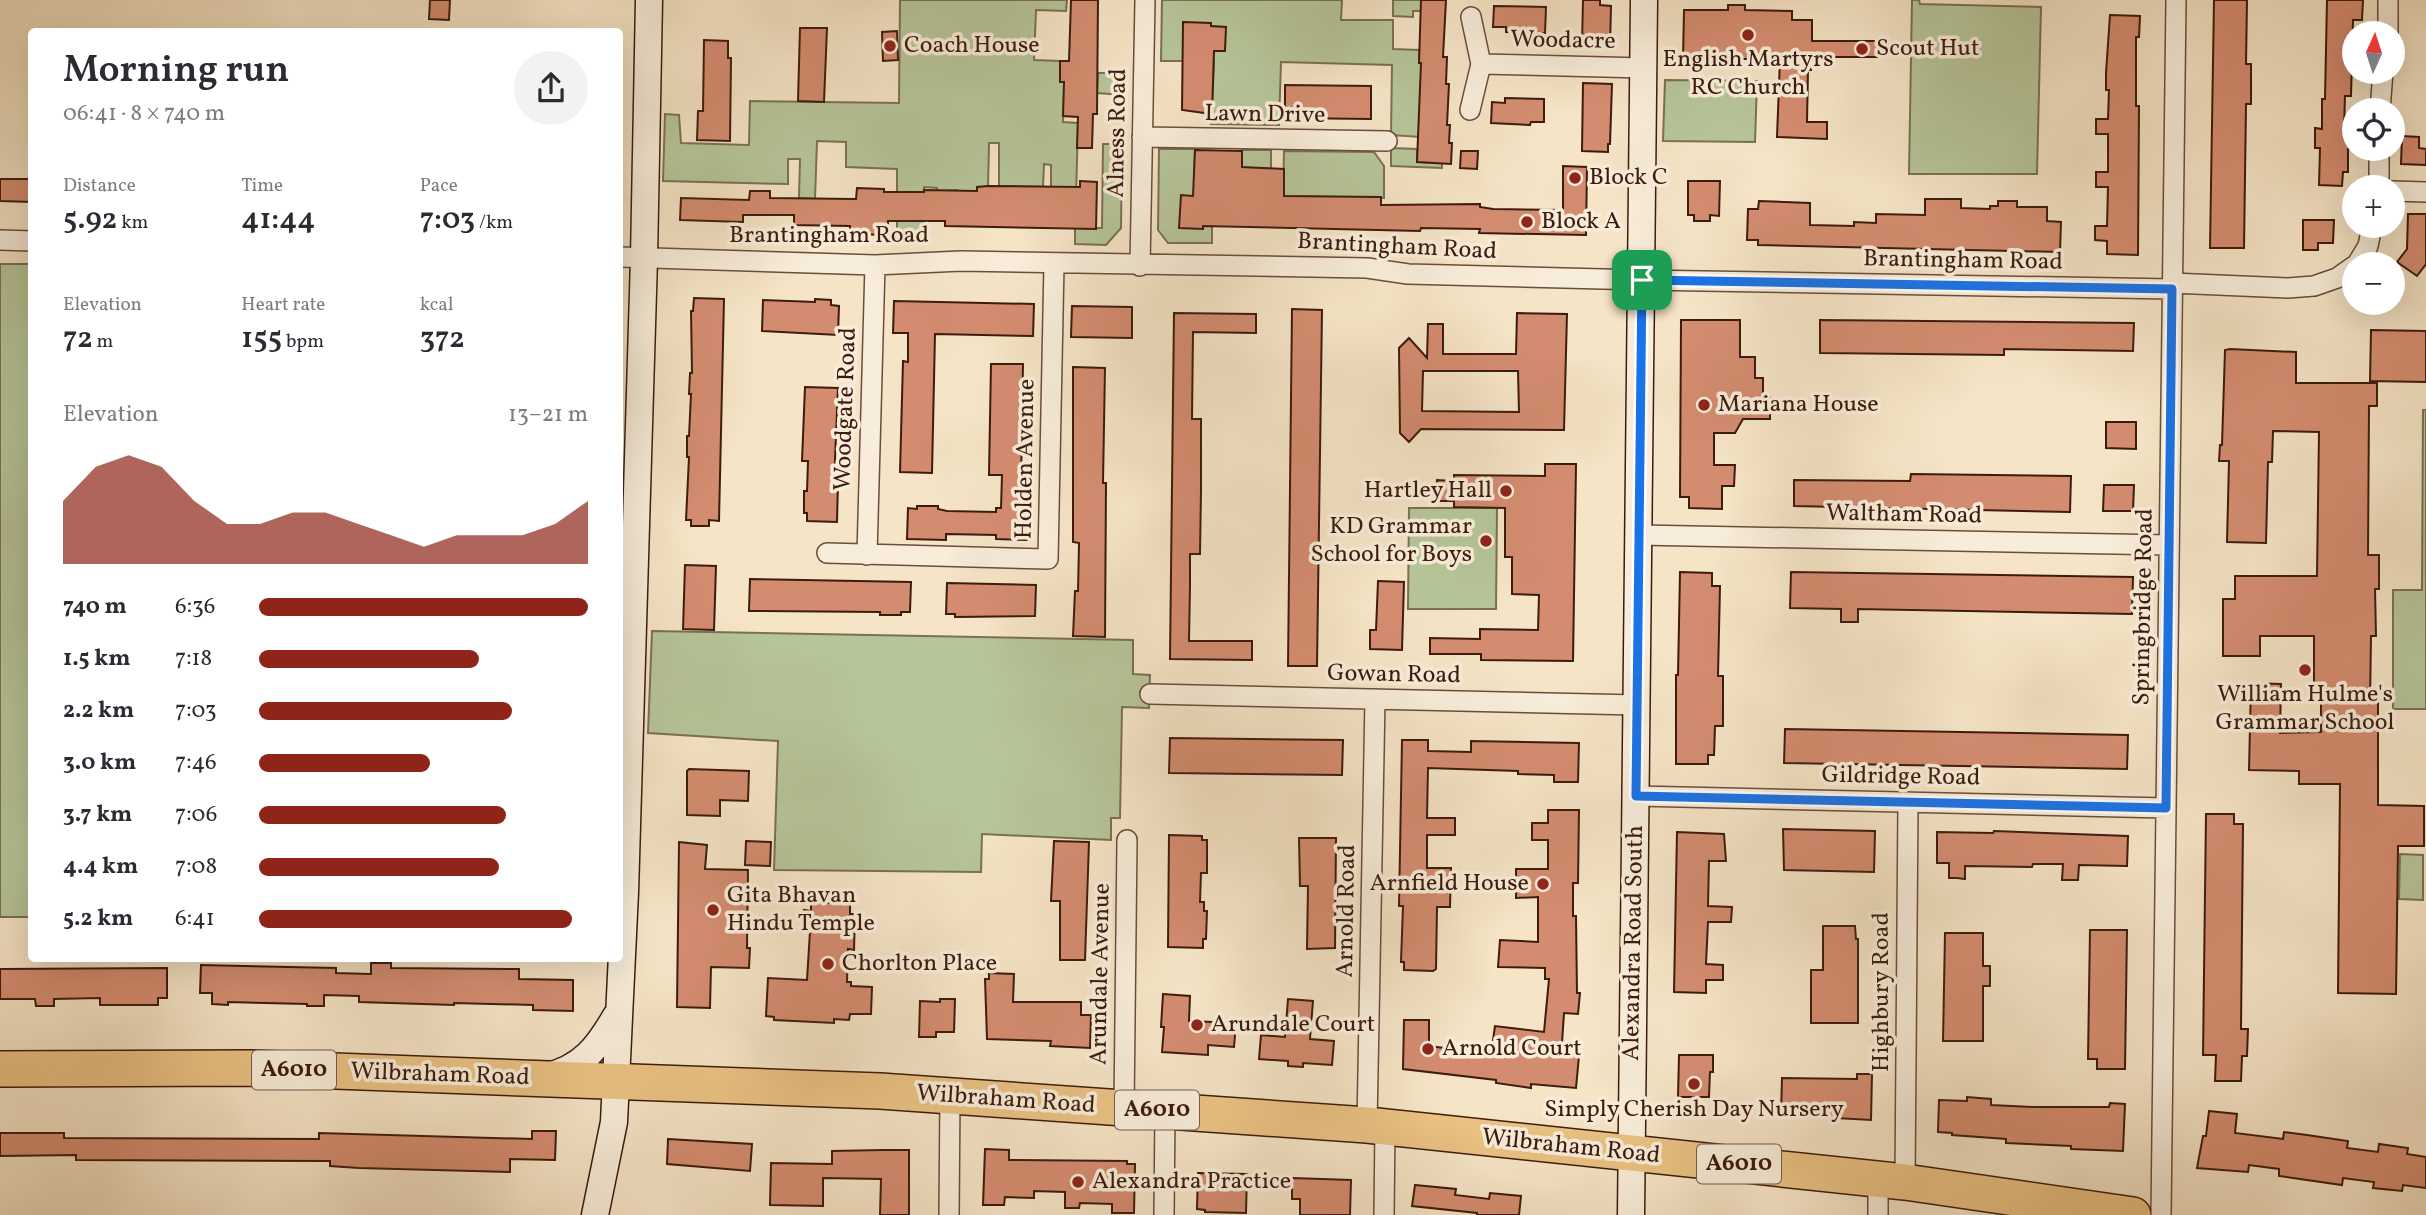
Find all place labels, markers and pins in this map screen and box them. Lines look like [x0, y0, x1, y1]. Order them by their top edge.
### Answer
marker: English Martyrs RC Church [1740, 27, 1756, 43]
place label: Coach House [904, 29, 1040, 63]
place label: Scout Hut [1876, 32, 1980, 66]
marker: Coach House [882, 38, 898, 54]
marker: Scout Hut [1854, 41, 1870, 57]
place label: English Martyrs RC Church [1663, 43, 1833, 105]
place label: Block C [1589, 161, 1668, 195]
marker: Block C [1567, 170, 1583, 186]
place label: Block A [1541, 205, 1621, 239]
marker: Block A [1519, 214, 1535, 230]
pin [1612, 250, 1672, 310]
place label: Mariana House [1718, 388, 1879, 422]
marker: Mariana House [1696, 397, 1712, 413]
place label: Hartley Hall [1364, 474, 1492, 508]
marker: Hartley Hall [1498, 483, 1514, 499]
place label: KD Grammar School for Boys [1310, 510, 1472, 572]
marker: KD Grammar School for Boys [1478, 533, 1494, 549]
marker: William Hulme's Grammar School [2297, 662, 2313, 678]
place label: William Hulme's Grammar School [2216, 678, 2395, 740]
place label: Arnfield House [1370, 867, 1529, 901]
marker: Arnfield House [1535, 876, 1551, 892]
place label: Gita Bhavan Hindu Temple [727, 879, 875, 941]
marker: Gita Bhavan Hindu Temple [705, 902, 721, 918]
place label: Chorlton Place [842, 947, 997, 981]
marker: Chorlton Place [820, 956, 836, 972]
place label: Arundale Court [1211, 1008, 1375, 1042]
marker: Arundale Court [1189, 1017, 1205, 1033]
place label: Arnold Court [1442, 1032, 1582, 1066]
marker: Arnold Court [1420, 1041, 1436, 1057]
marker: Simply Cherish Day Nursery [1686, 1076, 1702, 1092]
place label: Simply Cherish Day Nursery [1544, 1093, 1844, 1127]
place label: Alexandra Practice [1092, 1165, 1291, 1199]
marker: Alexandra Practice [1070, 1174, 1086, 1190]

